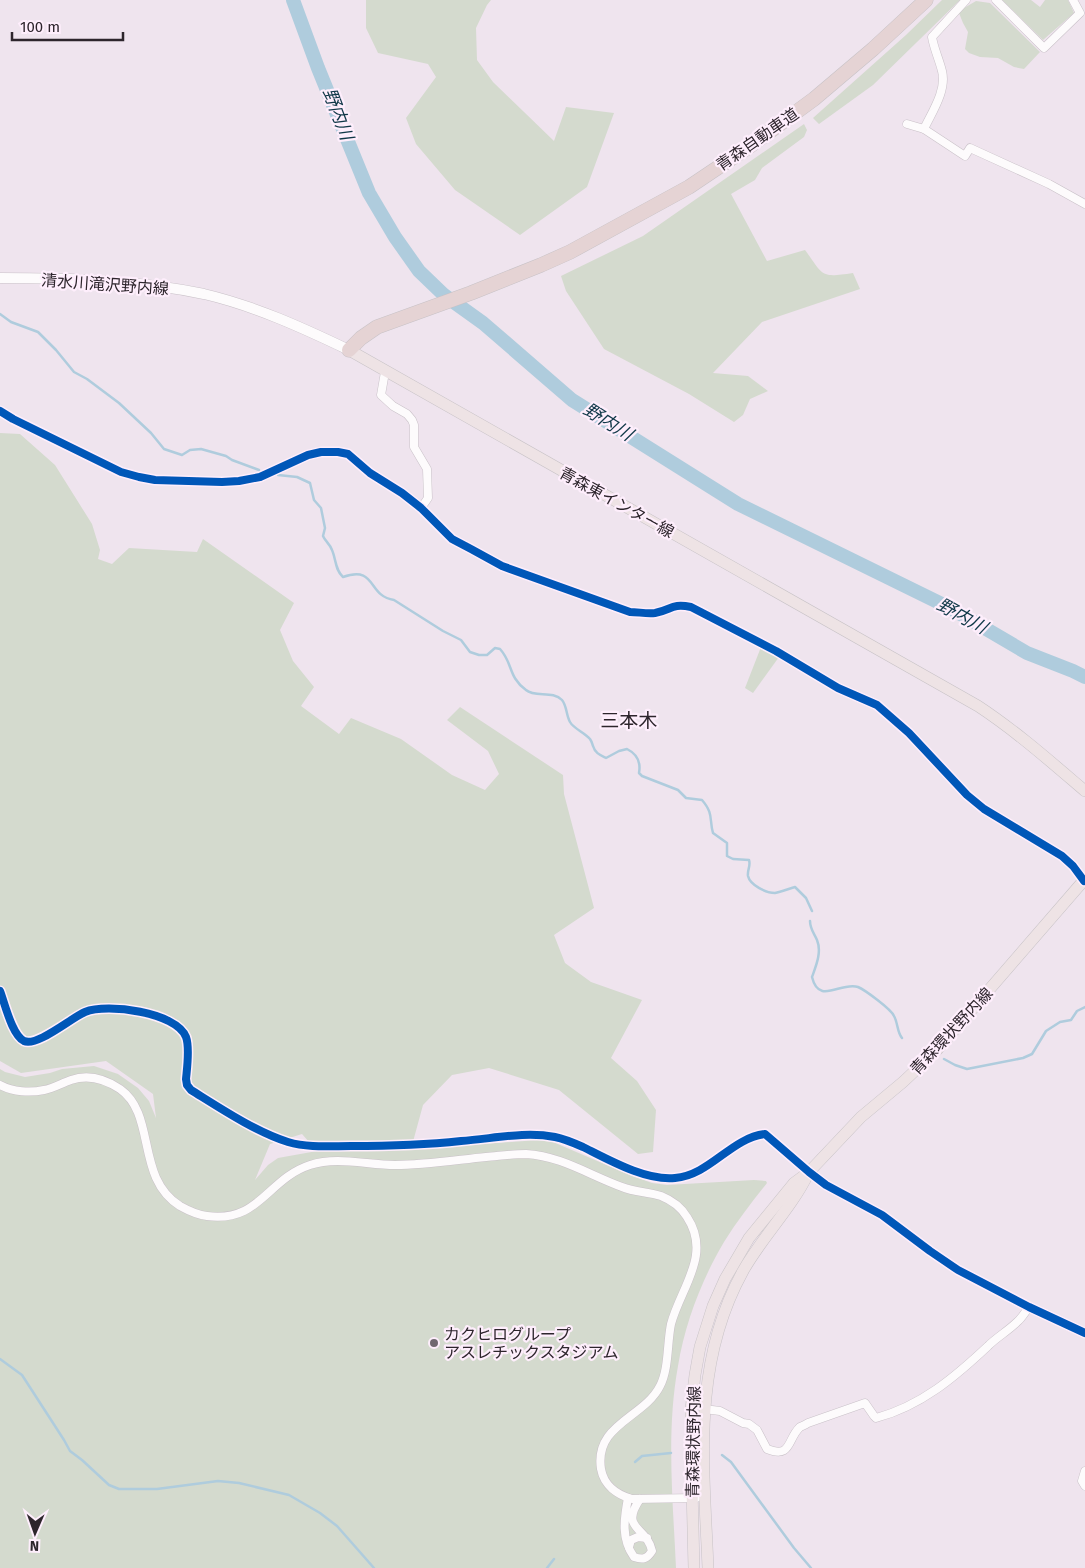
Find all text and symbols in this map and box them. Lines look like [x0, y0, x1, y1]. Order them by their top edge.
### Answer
scale bar [12, 10, 124, 42]
text: 100 m [20, 18, 60, 36]
water label: 野内川 [318, 85, 359, 145]
street label: 青森自動車道 [713, 104, 802, 175]
street label: 清水川滝沢野内線 [40, 271, 169, 298]
water label: 野内川 [579, 398, 638, 447]
street label: 青森東インター線 [556, 463, 677, 542]
water label: 野内川 [933, 593, 993, 640]
district label: 三本木 [600, 709, 658, 732]
street label: 青森環状野内線 [906, 984, 997, 1079]
place label: カクヒログループ アスレチックスタジアム [444, 1325, 618, 1362]
marker: カクヒログループ アスレチックスタジアム [428, 1337, 440, 1349]
street label: 青森環状野内線 [683, 1386, 704, 1498]
north arrow [10, 1508, 60, 1558]
text: N [30, 1537, 40, 1554]

